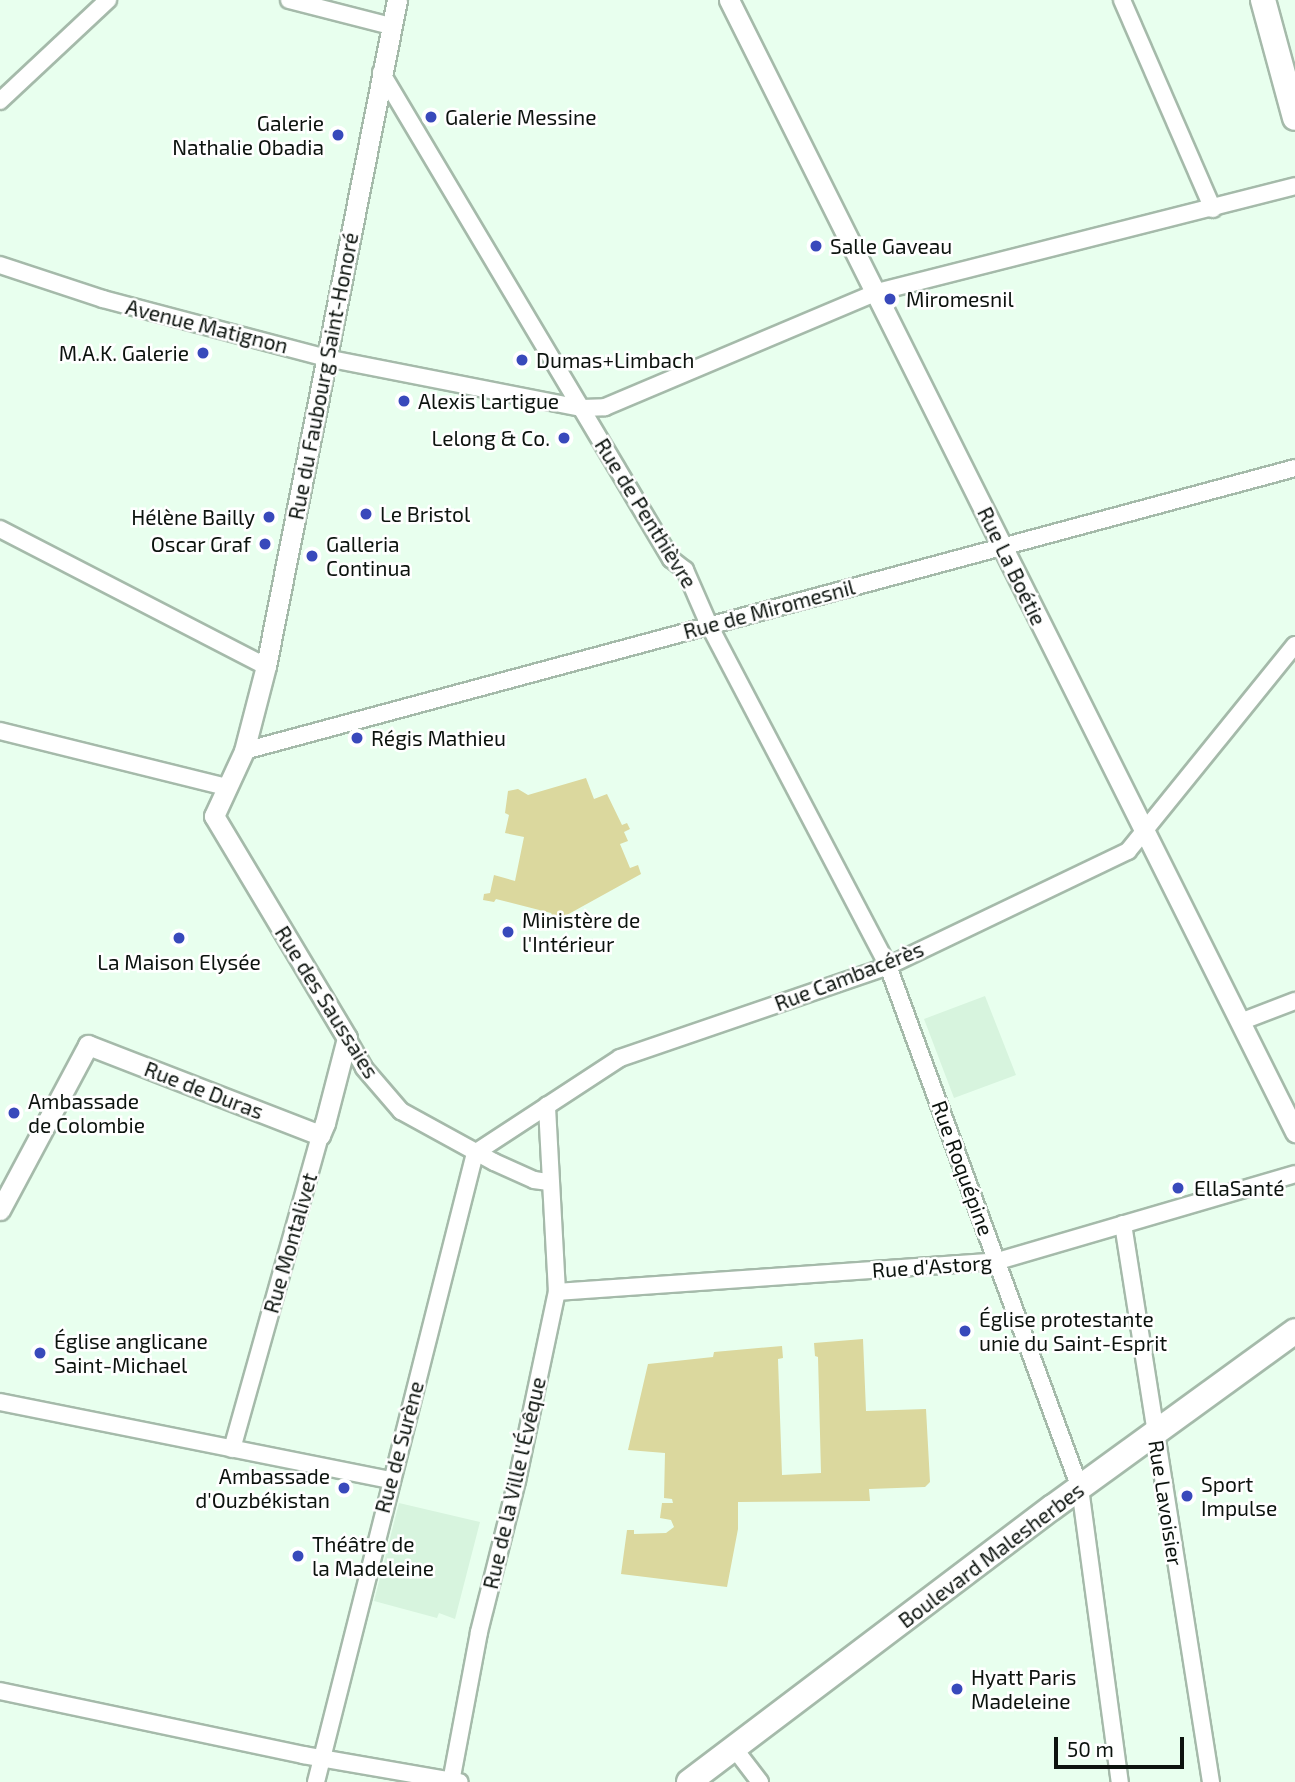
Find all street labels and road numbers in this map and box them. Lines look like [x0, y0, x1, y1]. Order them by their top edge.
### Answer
street label: Rue du Faubourg Saint-Honoré [283, 230, 363, 522]
street label: Avenue Matignon [123, 294, 291, 358]
street label: Rue de Penthièvre [590, 433, 702, 593]
street label: Rue La Boétie [972, 503, 1052, 629]
street label: Rue de Miromesnil [680, 574, 858, 644]
street label: Rue des Saussaies [270, 921, 384, 1083]
street label: Rue Cambacérès [771, 936, 927, 1016]
street label: Rue de Duras [141, 1056, 267, 1124]
street label: Rue Roquépine [927, 1097, 999, 1239]
street label: Rue Montalivet [258, 1170, 322, 1316]
street label: Rue d'Astorg [871, 1249, 993, 1283]
street label: Rue de la Ville l'Évêque [477, 1374, 551, 1592]
street label: Rue de Surène [369, 1378, 429, 1516]
street label: Rue Lavoisier [1144, 1438, 1188, 1568]
street label: Boulevard Malesherbes [893, 1477, 1089, 1633]

